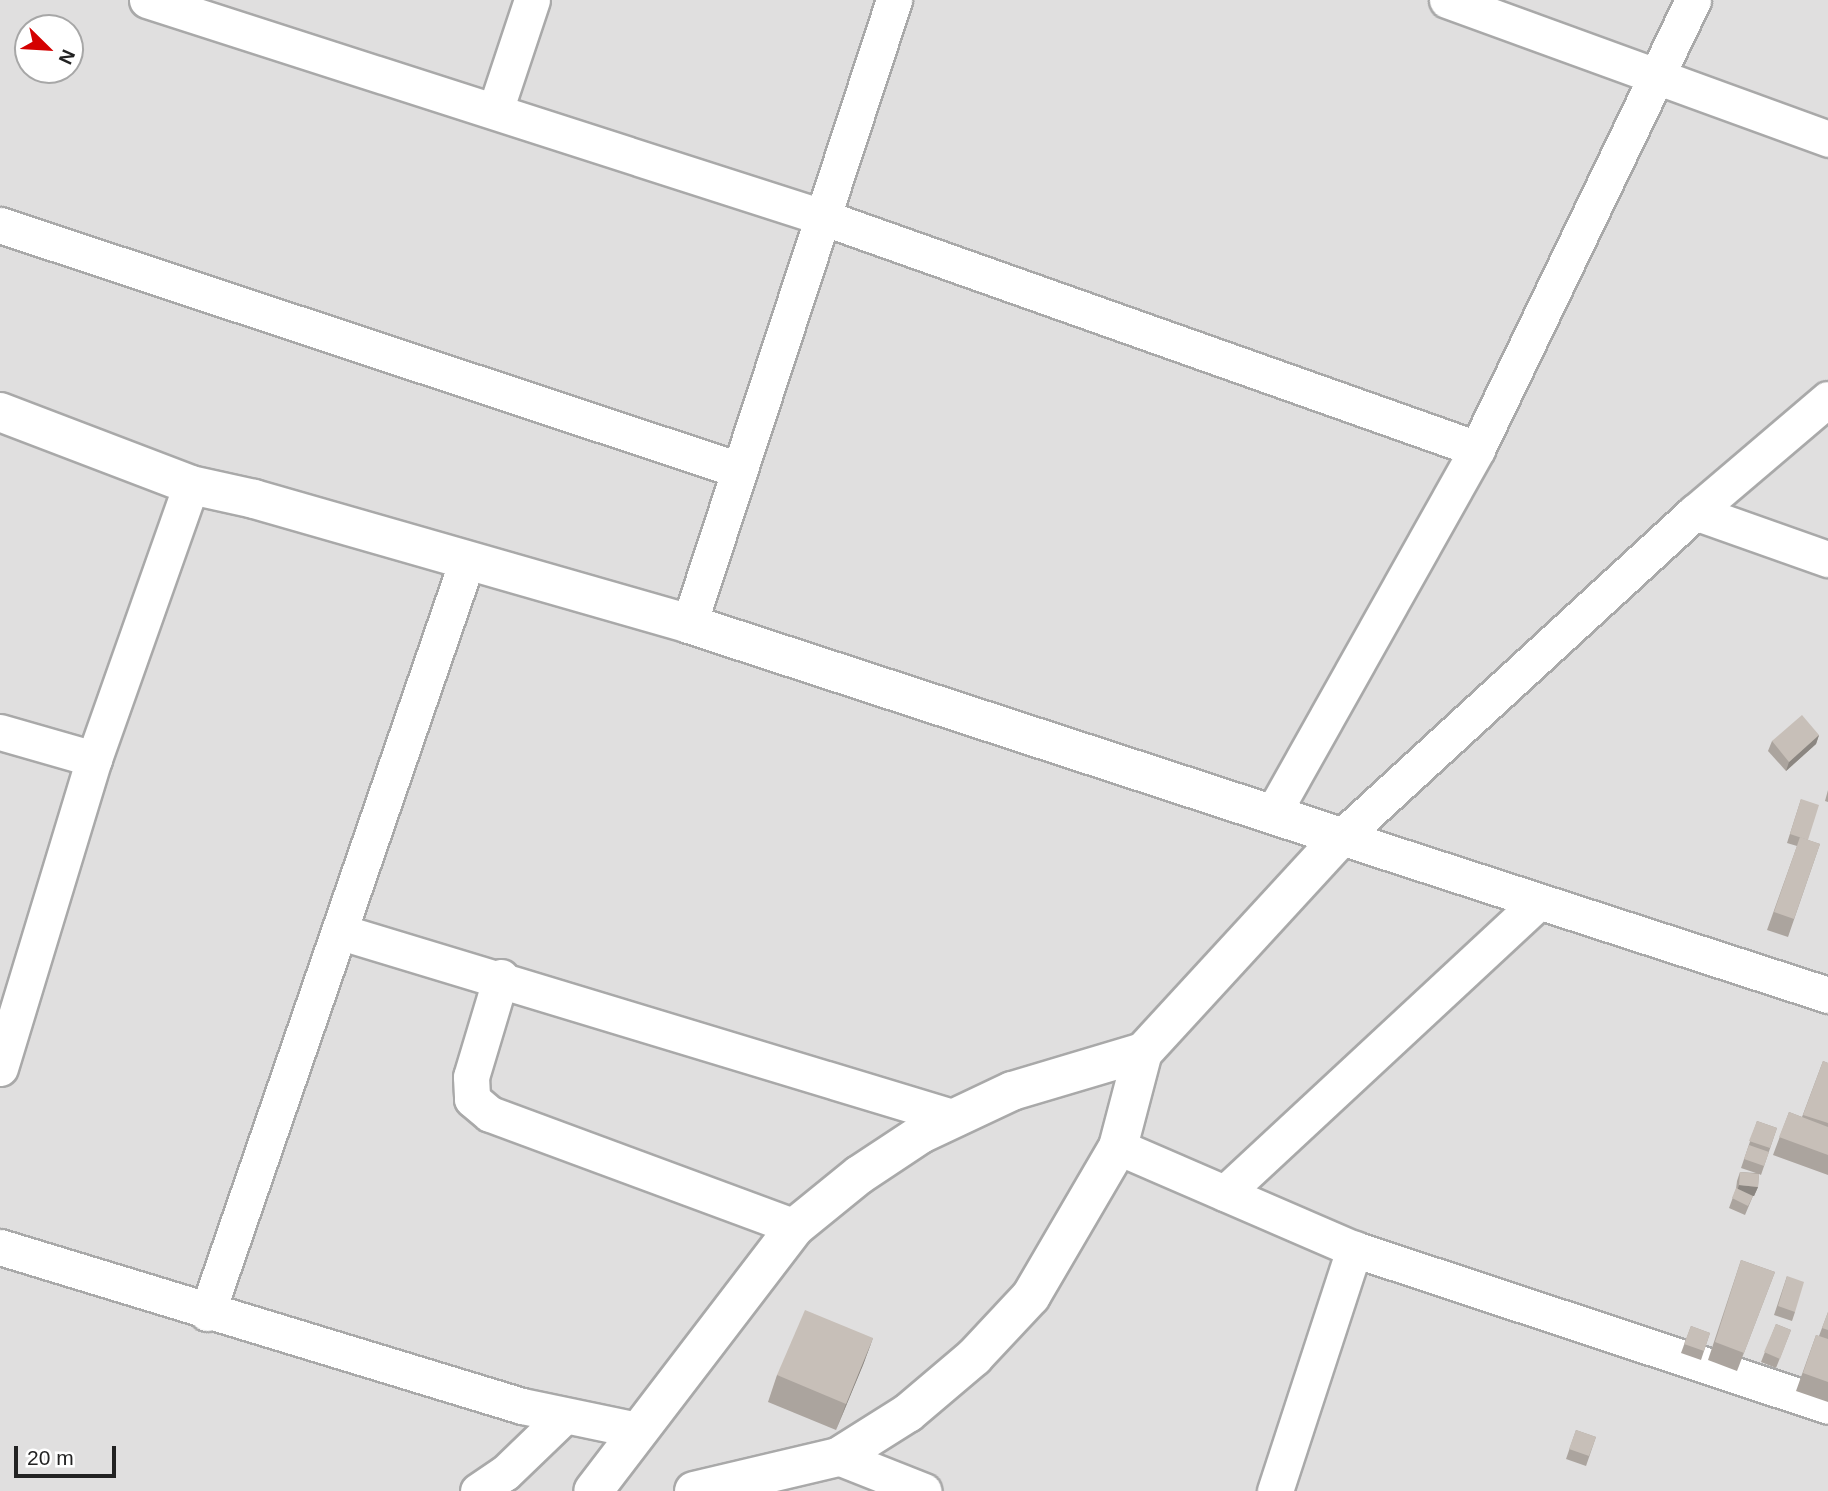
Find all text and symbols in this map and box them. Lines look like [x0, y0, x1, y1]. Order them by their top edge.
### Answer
north arrow [14, 14, 84, 84]
text: N [54, 46, 79, 67]
scale bar [18, 1432, 119, 1476]
text: 20 m [27, 1446, 74, 1469]

